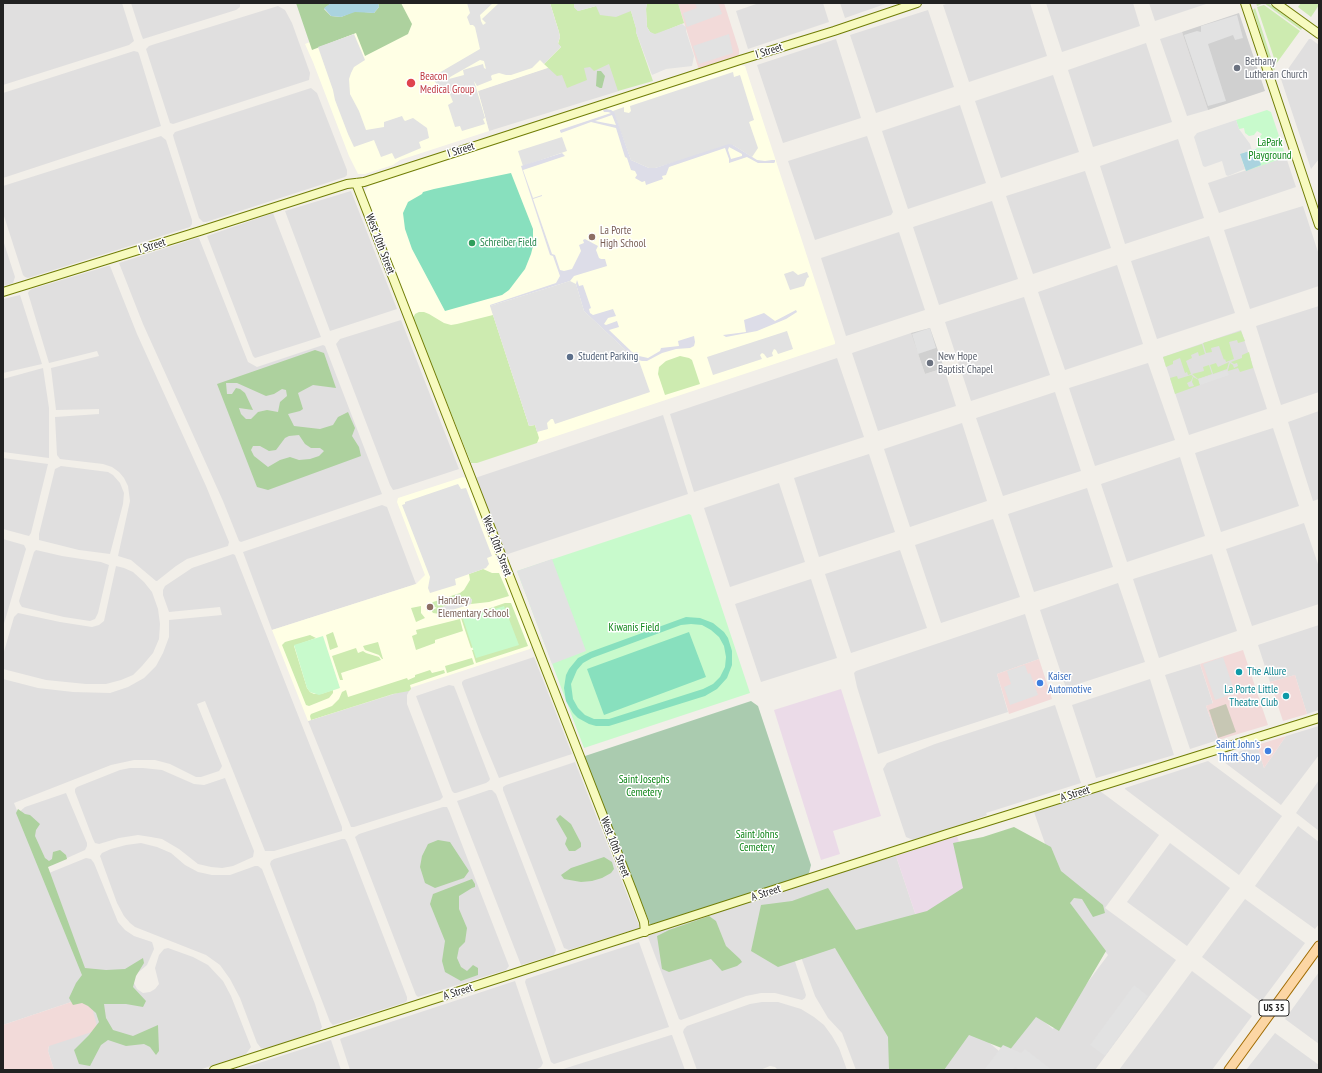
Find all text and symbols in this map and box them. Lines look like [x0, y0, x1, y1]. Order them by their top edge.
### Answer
street label: I Street [754, 41, 784, 61]
place label: Bethany Lutheran Church [1245, 55, 1308, 81]
marker: Bethany Lutheran Church [1232, 63, 1242, 73]
place label: Beacon Medical Group [420, 70, 475, 96]
marker: Beacon Medical Group [405, 77, 417, 89]
park label: LaPark Playground [1249, 136, 1291, 162]
street label: I Street [446, 139, 476, 161]
street label: West 10th Street [362, 212, 398, 276]
place label: La Porte High School [600, 224, 646, 250]
marker: La Porte High School [587, 232, 597, 242]
street label: I Street [137, 236, 167, 256]
place label: Schreiber Field [480, 236, 537, 250]
marker: Schreiber Field [467, 238, 477, 248]
place label: Student Parking [578, 350, 638, 364]
place label: New Hope Baptist Chapel [938, 350, 993, 376]
marker: Student Parking [565, 352, 575, 362]
marker: New Hope Baptist Chapel [925, 358, 935, 368]
street label: West 10th Street [479, 514, 515, 578]
place label: Handley Elementary School [438, 594, 509, 620]
marker: Handley Elementary School [425, 602, 435, 612]
park label: Kiwanis Field [609, 621, 659, 635]
place label: The Allure [1247, 665, 1286, 679]
marker: The Allure [1234, 667, 1244, 677]
place label: Kaiser Automotive [1048, 670, 1092, 696]
marker: Kaiser Automotive [1035, 678, 1045, 688]
place label: La Porte Little Theatre Club [1224, 683, 1278, 709]
marker: La Porte Little Theatre Club [1281, 691, 1291, 701]
place label: Saint John's Thrift Shop [1216, 738, 1260, 764]
marker: Saint John's Thrift Shop [1263, 746, 1273, 756]
park label: Saint Josephs Cemetery [619, 773, 669, 799]
street label: A Street [1059, 783, 1091, 805]
street label: West 10th Street [597, 815, 633, 879]
park label: Saint Johns Cemetery [736, 828, 778, 854]
street label: A Street [750, 882, 782, 904]
street label: A Street [442, 981, 474, 1003]
road number: US 35 [1259, 1000, 1289, 1016]

